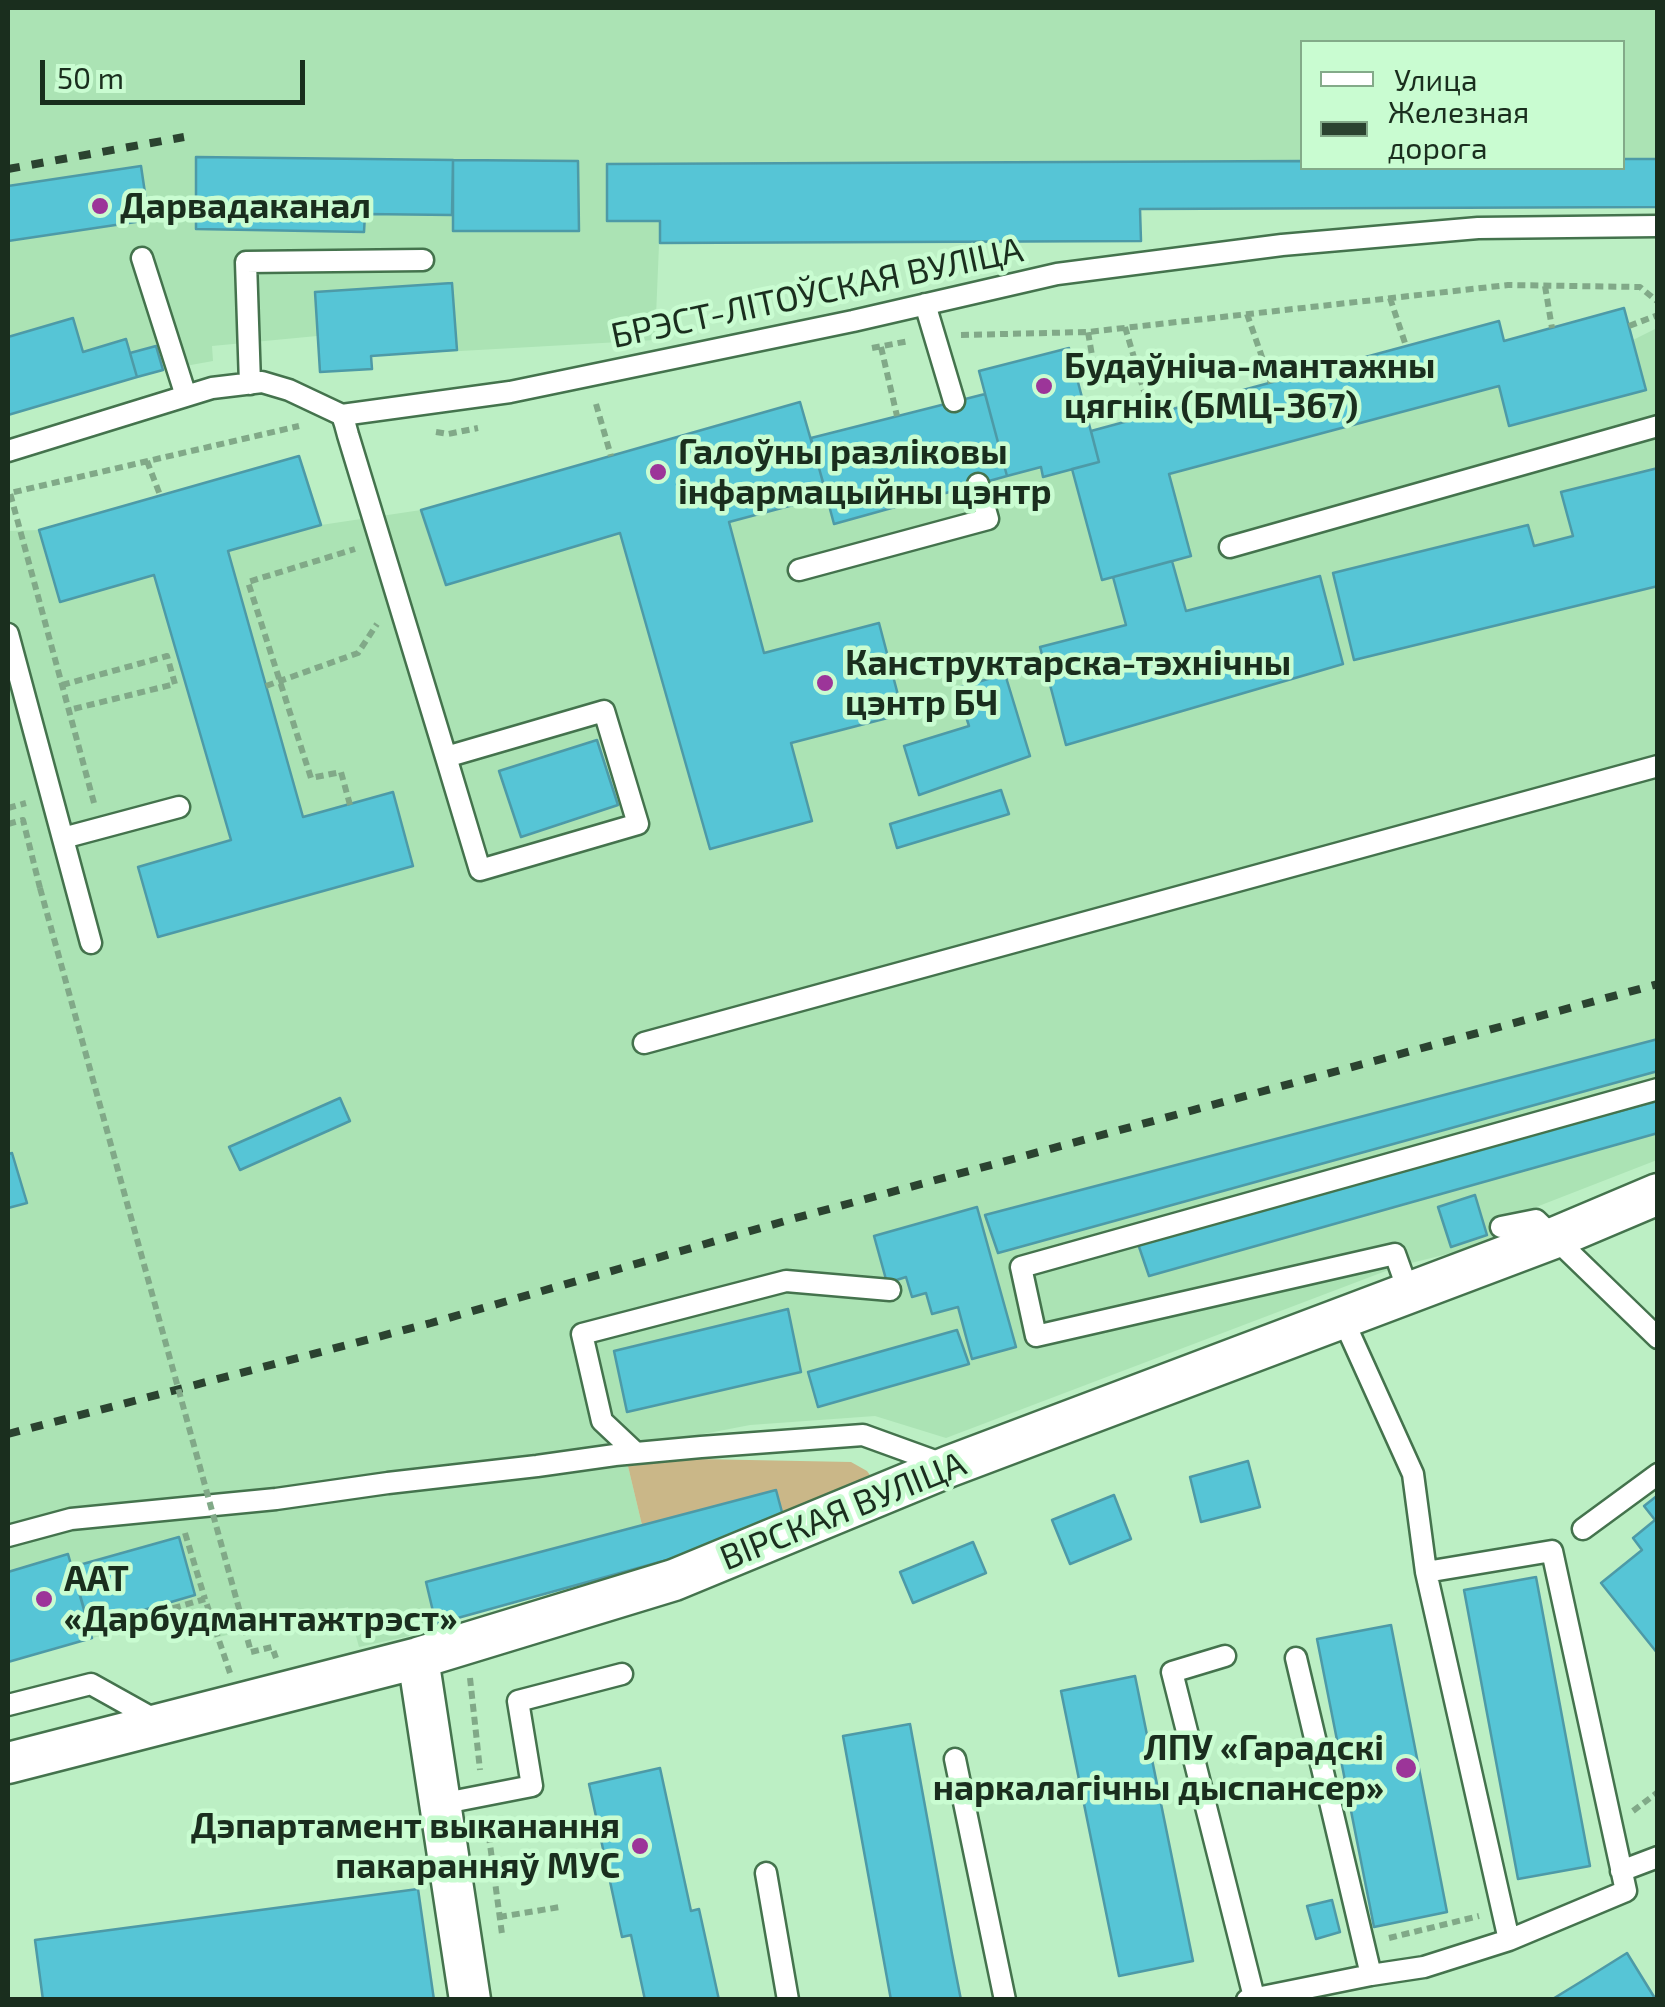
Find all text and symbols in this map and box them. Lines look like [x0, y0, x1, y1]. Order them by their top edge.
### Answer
scale bar [45, 40, 310, 102]
legend [1300, 40, 1625, 170]
text: 50 m [57, 59, 124, 95]
text: Улица [1394, 61, 1478, 97]
text: Железная дорога [1388, 93, 1529, 165]
place label: Дарвадаканал [120, 185, 371, 227]
marker: Дарвадаканал [89, 195, 111, 217]
street label: БРЭСТ-ЛІТОЎСКАЯ ВУЛІЦА [607, 229, 1027, 357]
place label: Будаўніча-мантажны цягнік (БМЦ-367) [1064, 345, 1435, 427]
marker: Будаўніча-мантажны цягнік (БМЦ-367) [1033, 375, 1055, 397]
place label: Галоўны разліковы інфармацыйны цэнтр [678, 431, 1052, 513]
marker: Галоўны разліковы інфармацыйны цэнтр [647, 461, 669, 483]
place label: Канструктарска-тэхнічны цэнтр БЧ [845, 642, 1291, 724]
marker: Канструктарска-тэхнічны цэнтр БЧ [814, 672, 836, 694]
street label: ВІРСКАЯ ВУЛІЦА [714, 1443, 972, 1579]
place label: ААТ «Дарбудмантажтрэст» [64, 1558, 457, 1640]
marker: ААТ «Дарбудмантажтрэст» [33, 1588, 55, 1610]
place label: ЛПУ «Гарадскі наркалагічны дыспансер» [933, 1727, 1384, 1809]
marker: ЛПУ «Гарадскі наркалагічны дыспансер» [1393, 1755, 1419, 1781]
place label: Дэпартамент выканання пакаранняў МУС [191, 1805, 620, 1887]
marker: Дэпартамент выканання пакаранняў МУС [629, 1835, 651, 1857]

